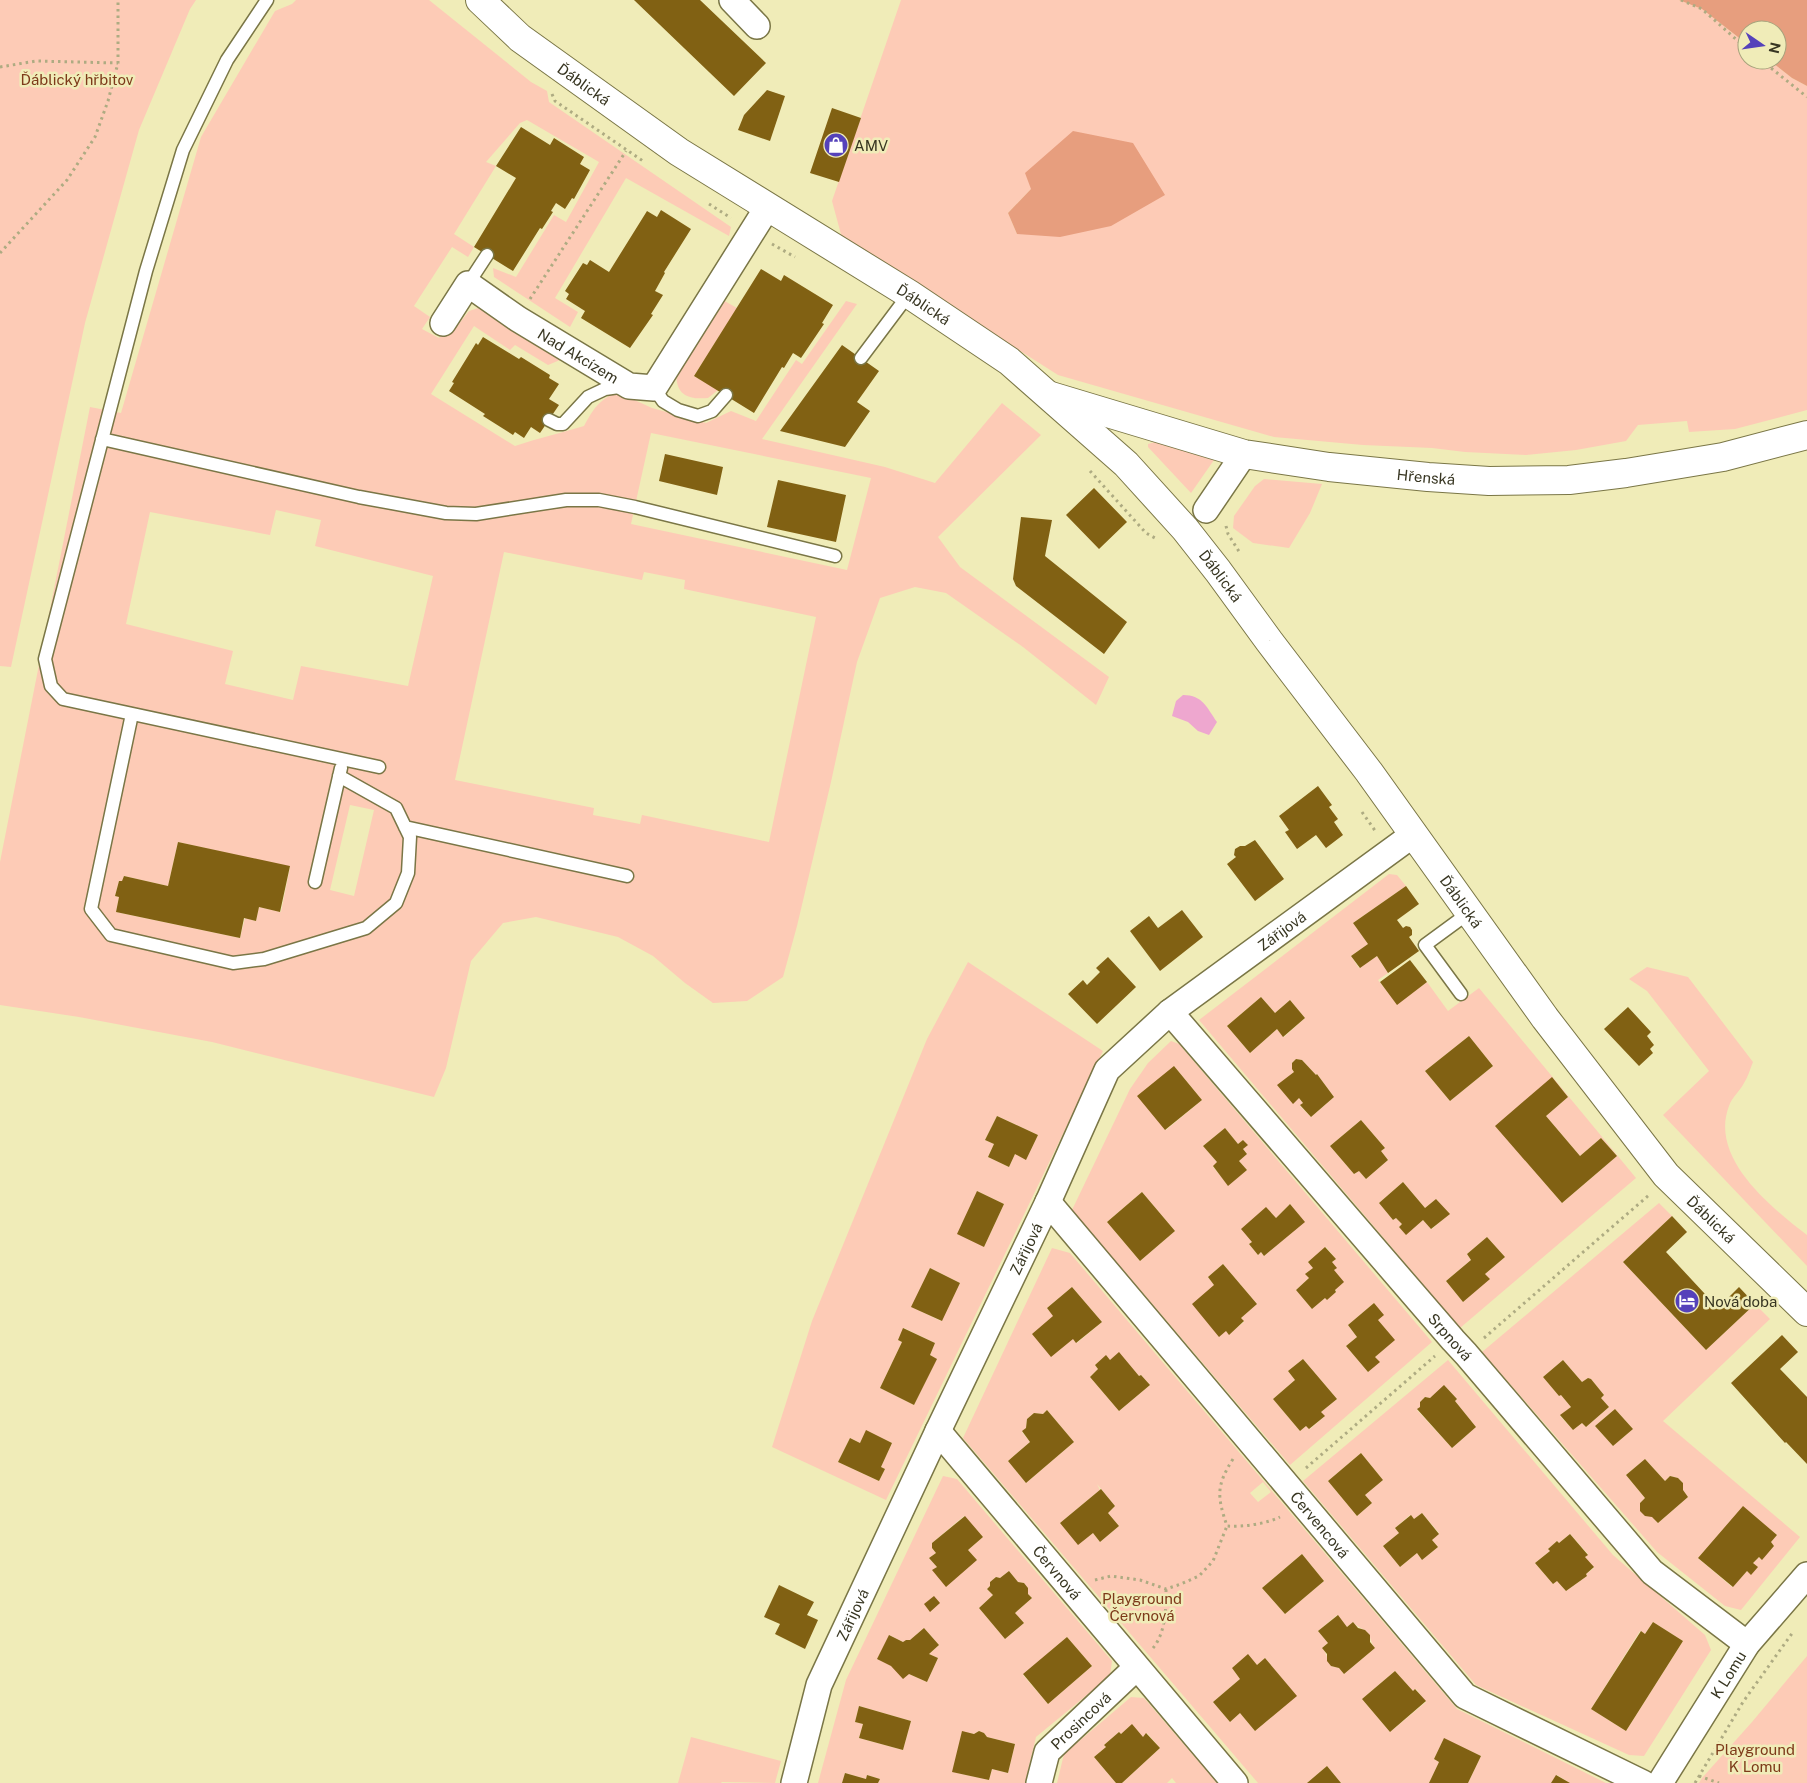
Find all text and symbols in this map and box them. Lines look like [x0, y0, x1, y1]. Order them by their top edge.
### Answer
north arrow [1737, 20, 1787, 70]
text: N [1766, 41, 1784, 55]
street label: Ďáblická [555, 59, 614, 108]
park label: Ďáblický hřbitov [21, 71, 134, 88]
shop icon: AMV [823, 132, 849, 158]
place label: AMV [854, 137, 888, 154]
street label: Ďáblická [894, 280, 954, 328]
street label: Nad Akcízem [535, 325, 622, 386]
street label: Hřenská [1396, 465, 1456, 487]
street label: Ďáblická [1196, 546, 1246, 605]
street label: Ďáblická [1437, 872, 1486, 931]
street label: Zářijová [1254, 907, 1309, 954]
street label: Ďáblická [1684, 1192, 1739, 1246]
street label: Zářijová [1006, 1220, 1045, 1277]
hotel icon: Nová doba [1674, 1288, 1700, 1314]
place label: Nová doba [1704, 1293, 1777, 1310]
street label: Srpnová [1425, 1309, 1476, 1364]
street label: Červencová [1287, 1488, 1353, 1561]
street label: Červnová [1030, 1542, 1085, 1603]
street label: Zářijová [833, 1586, 872, 1643]
park label: Playground Červnová [1102, 1590, 1182, 1624]
street label: K Lomu [1707, 1648, 1749, 1701]
street label: Prosincová [1047, 1688, 1114, 1753]
park label: Playground K Lomu [1715, 1741, 1795, 1775]

